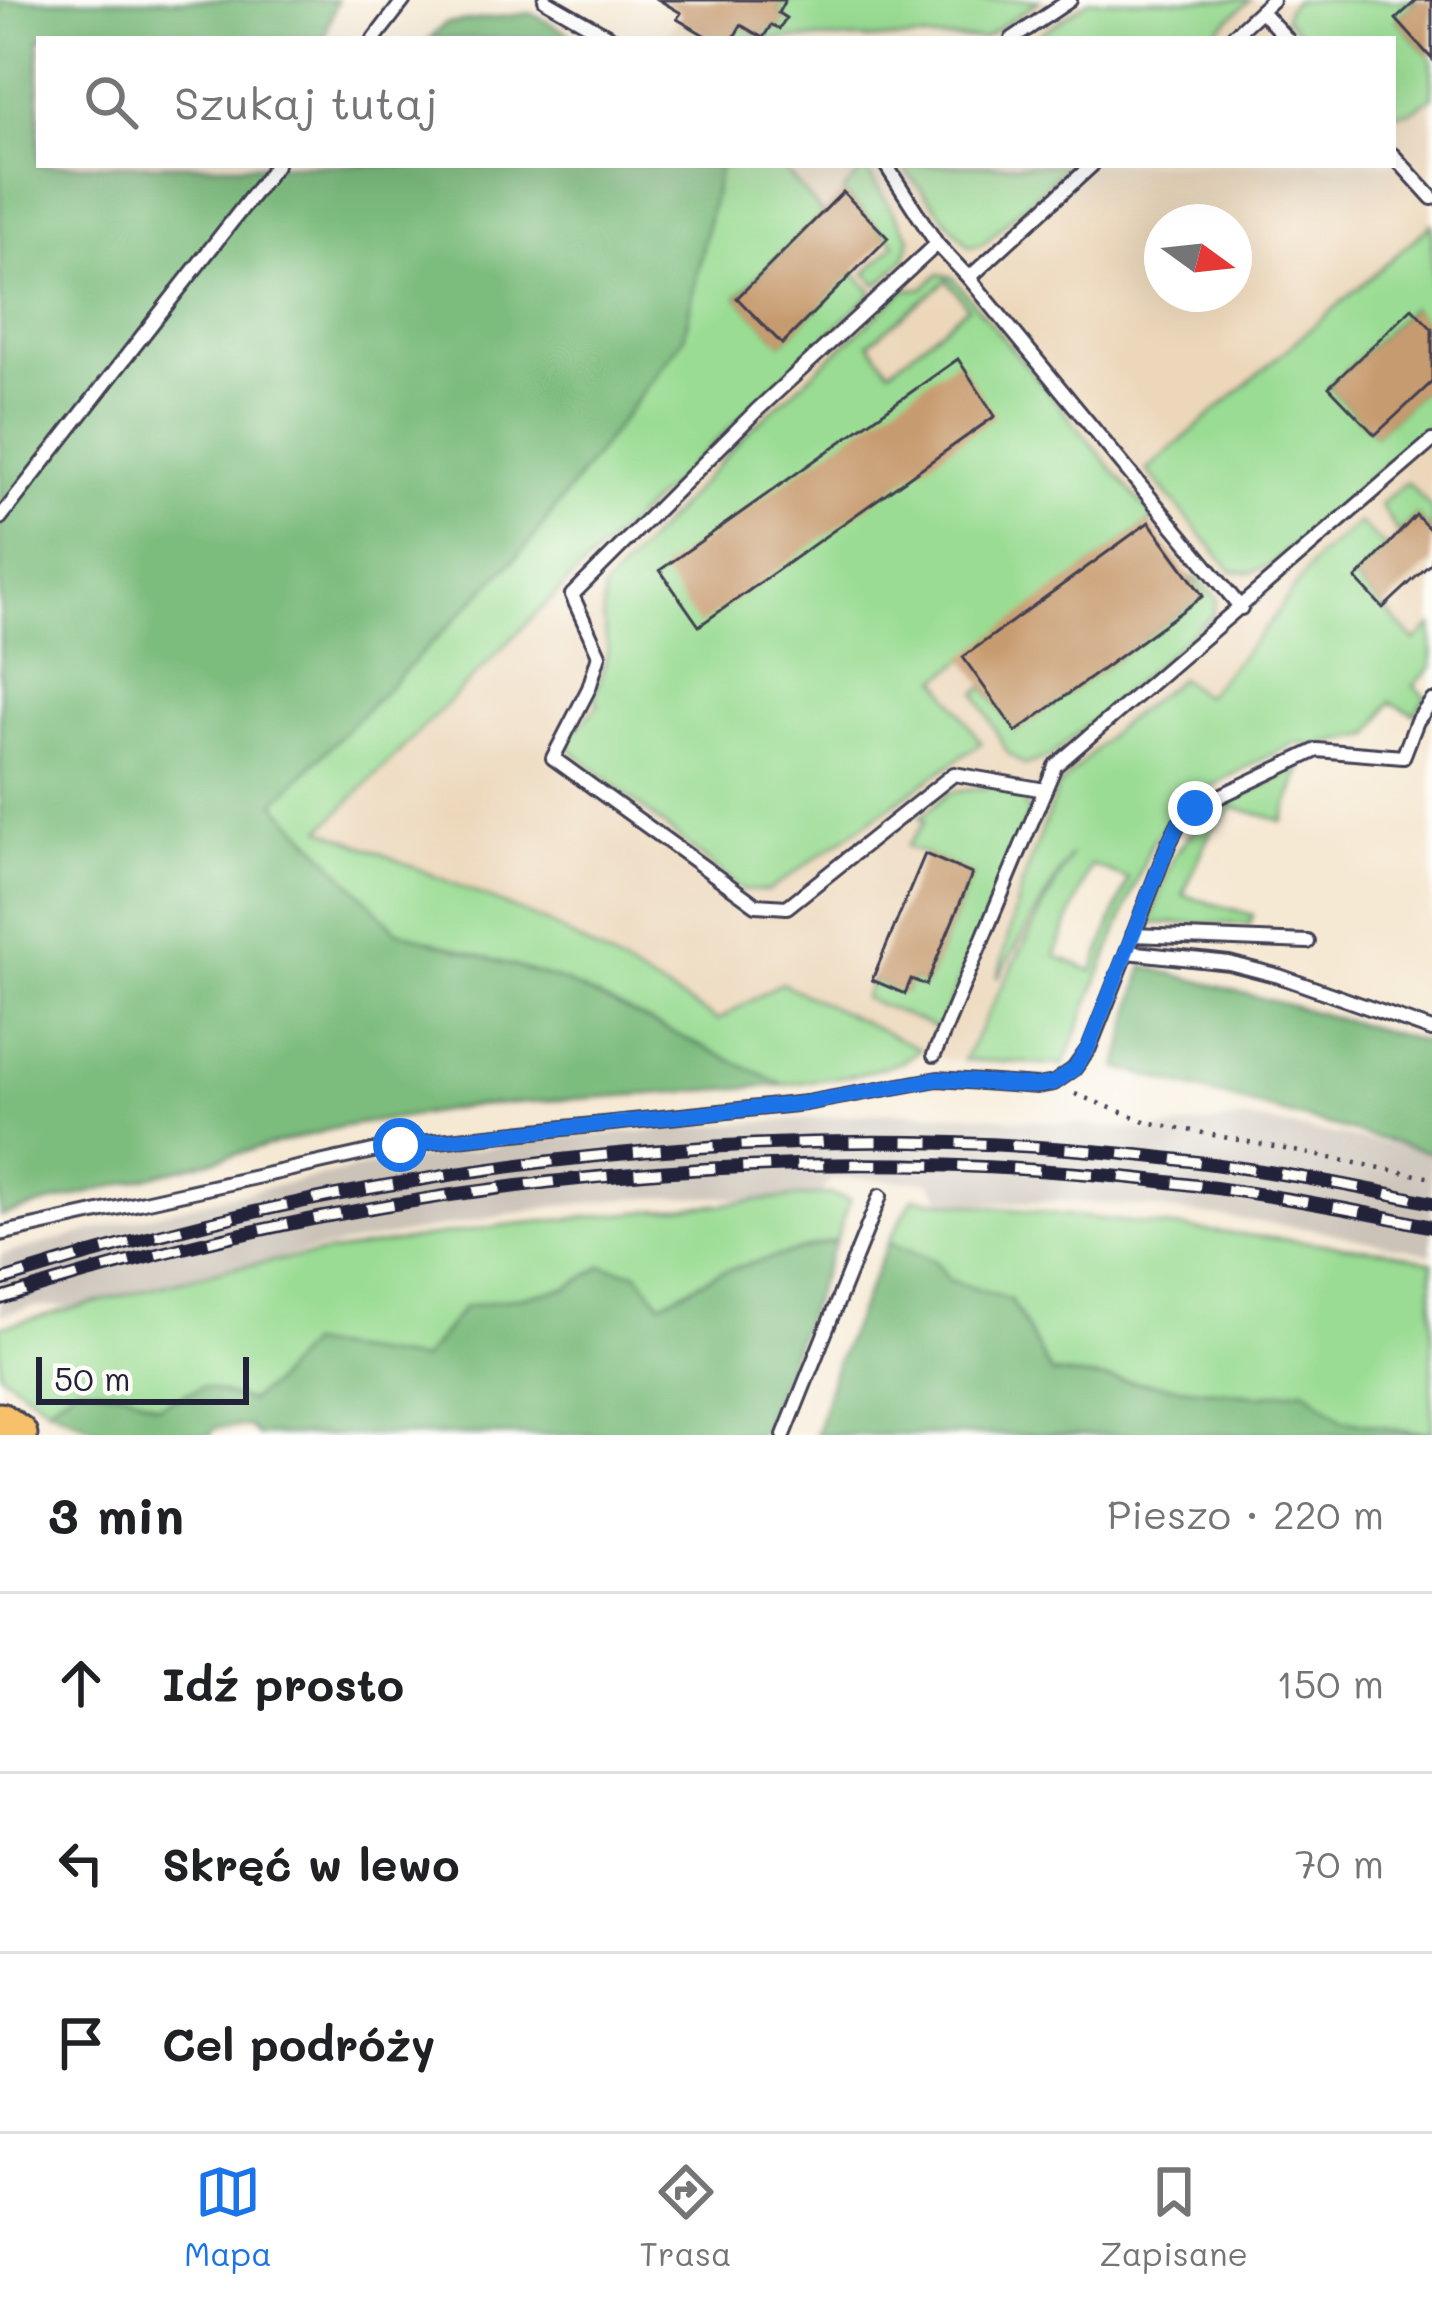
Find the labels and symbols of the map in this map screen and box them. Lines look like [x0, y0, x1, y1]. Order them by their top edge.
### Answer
north arrow [1144, 204, 1252, 312]
route end [1168, 781, 1222, 835]
route start [373, 1118, 427, 1172]
scale bar [36, 1351, 249, 1404]

